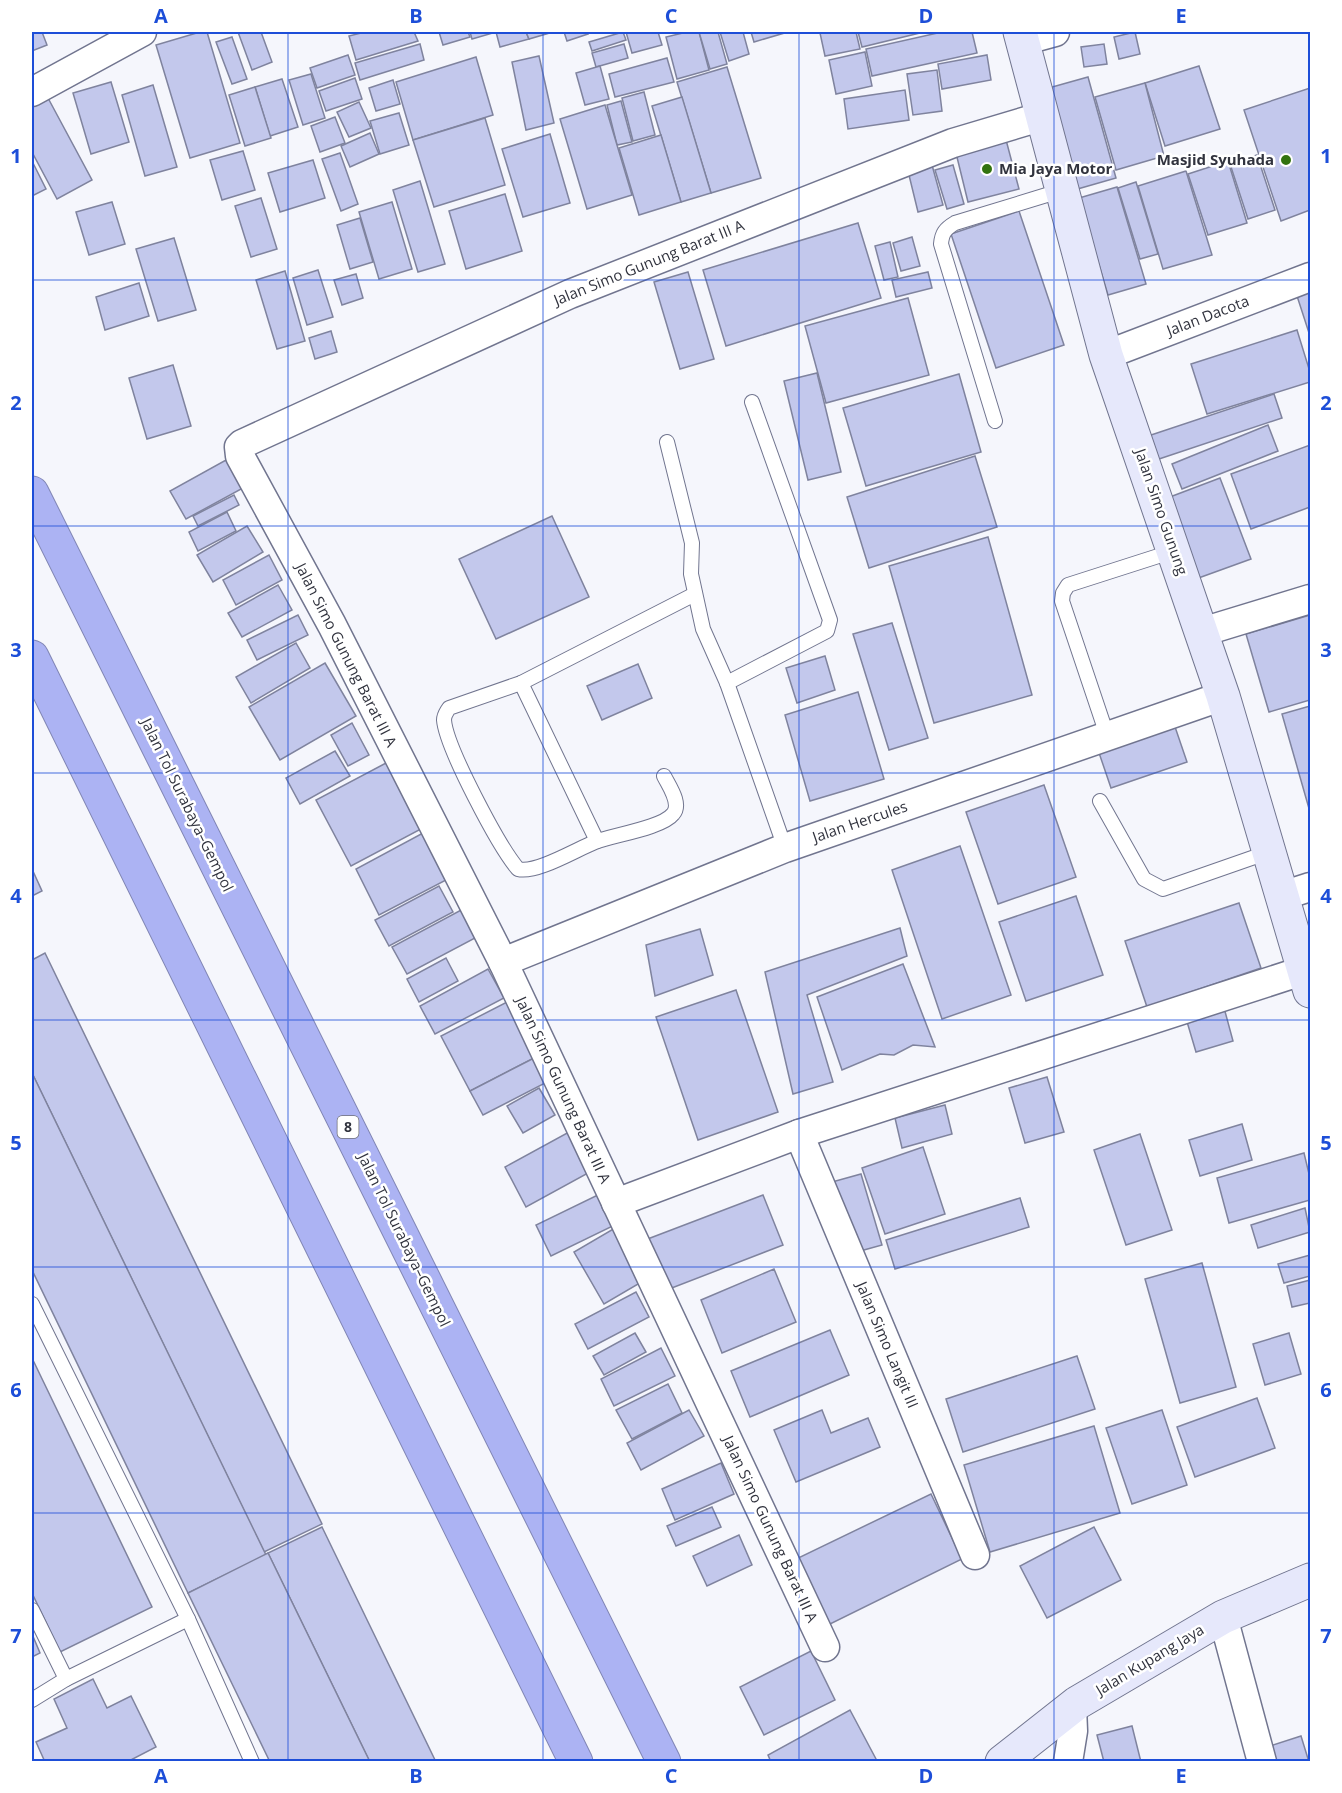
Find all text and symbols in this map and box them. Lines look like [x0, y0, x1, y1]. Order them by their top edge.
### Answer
text: A [154, 2, 168, 29]
text: B [409, 2, 423, 29]
text: C [665, 2, 678, 29]
text: D [919, 2, 933, 29]
text: E [1175, 2, 1187, 29]
text: 1 [10, 142, 22, 169]
text: 1 [1320, 142, 1332, 169]
place label: Masjid Syuhada [1157, 149, 1274, 169]
marker: Masjid Syuhada [1279, 153, 1293, 167]
place label: Mia Jaya Motor [999, 158, 1112, 178]
marker: Mia Jaya Motor [980, 162, 994, 176]
street label: Jalan Simo Gunung Barat III A [549, 214, 747, 310]
street label: Jalan Dacota [1162, 290, 1252, 341]
text: 2 [10, 389, 22, 416]
text: 2 [1320, 389, 1332, 416]
street label: Jalan Simo Gunung [1130, 444, 1193, 577]
street label: Jalan Simo Gunung Barat III A [291, 557, 402, 750]
text: 3 [10, 636, 22, 663]
text: 3 [1320, 636, 1332, 663]
street label: Jalan Tol Surabaya–Gempol [136, 713, 239, 895]
street label: Jalan Hercules [808, 795, 910, 847]
text: 4 [10, 882, 22, 909]
text: 4 [1320, 882, 1332, 909]
street label: Jalan Simo Gunung Barat III A [511, 991, 616, 1187]
road number: 8 [338, 1116, 358, 1138]
text: 5 [10, 1129, 22, 1156]
text: 5 [1320, 1129, 1332, 1156]
street label: Jalan Tol Surabaya–Gempol [353, 1148, 456, 1330]
street label: Jalan Simo Langit III [851, 1276, 924, 1411]
text: 6 [10, 1376, 22, 1403]
text: 6 [1320, 1376, 1332, 1403]
street label: Jalan Simo Gunung Barat III A [718, 1430, 823, 1626]
street label: Jalan Kupang Jaya [1090, 1619, 1207, 1700]
text: 7 [10, 1622, 22, 1649]
text: 7 [1320, 1622, 1332, 1649]
text: A [154, 1762, 168, 1789]
text: B [409, 1762, 423, 1789]
text: C [665, 1762, 678, 1789]
text: D [919, 1762, 933, 1789]
text: E [1175, 1762, 1187, 1789]

